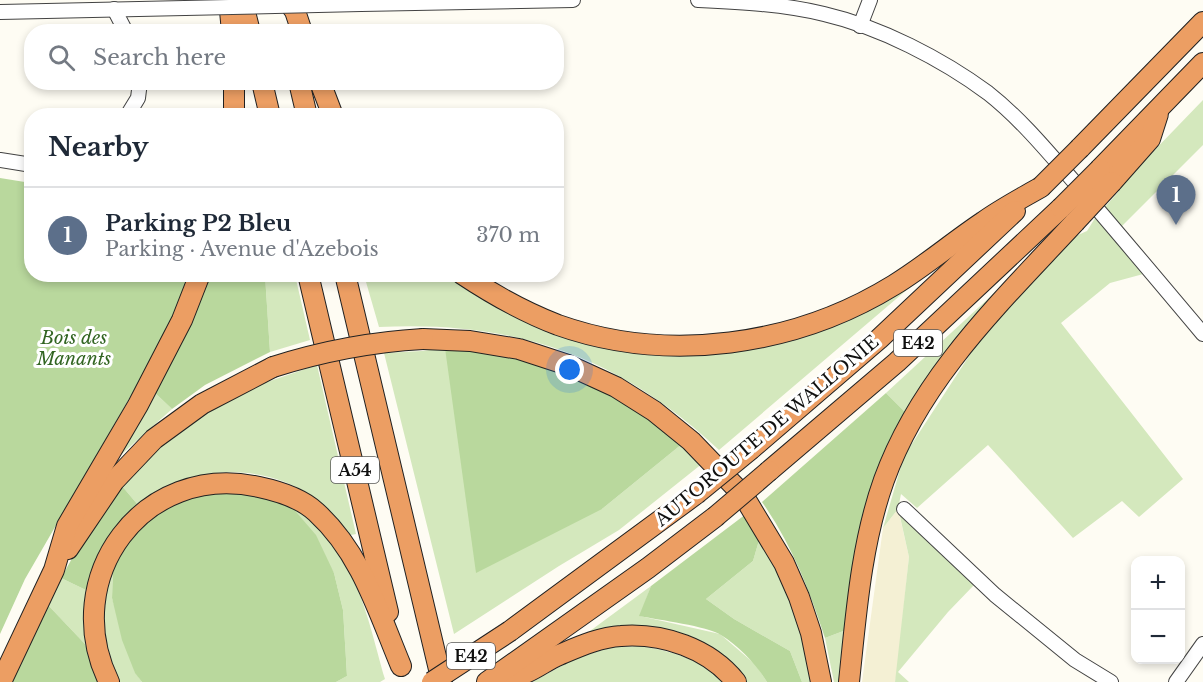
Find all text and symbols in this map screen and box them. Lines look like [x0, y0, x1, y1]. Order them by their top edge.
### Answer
search box [24, 24, 564, 90]
icon: search [45, 41, 78, 74]
text: Search here [93, 44, 226, 71]
text: Nearby [48, 131, 149, 163]
pin: 1 [1156, 176, 1196, 225]
text: Parking P2 Bleu [105, 210, 291, 237]
text: 1 [63, 223, 72, 247]
text: 370 m [476, 223, 540, 247]
text: Parking · Avenue d'Azebois [105, 237, 379, 261]
park label: Bois des Manants [36, 327, 111, 370]
road number: E42 [894, 330, 942, 356]
street label: AUTOROUTE DE WALLONIE [650, 331, 883, 532]
your location [555, 355, 584, 384]
road number: A54 [331, 457, 379, 483]
map controls [1131, 556, 1185, 664]
button: + [1131, 556, 1185, 610]
button: − [1131, 610, 1185, 664]
road number: E42 [447, 643, 495, 669]

